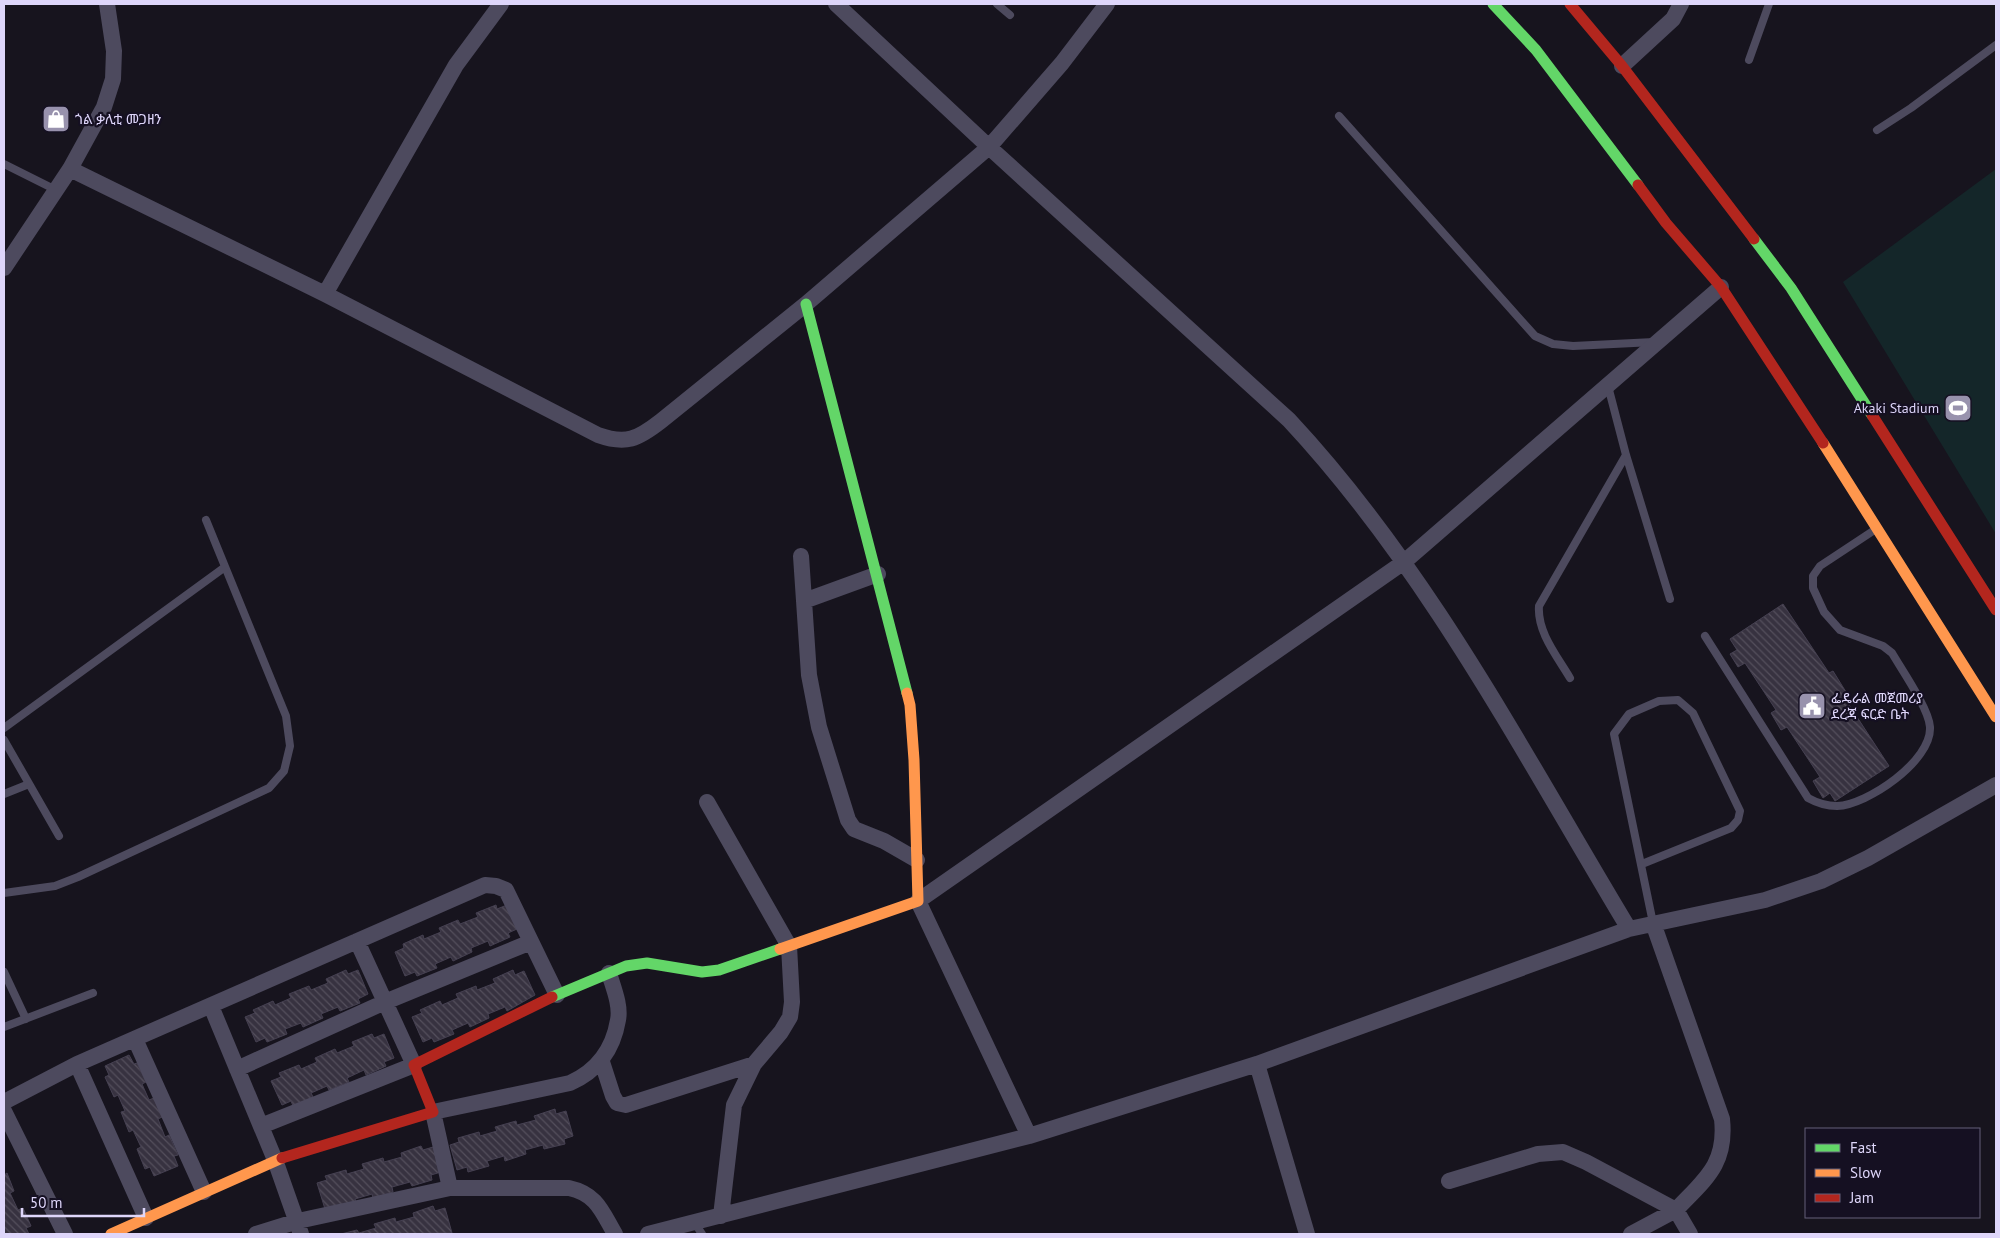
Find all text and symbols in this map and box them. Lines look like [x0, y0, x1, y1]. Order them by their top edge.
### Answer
shop icon: ጎል ቃሊቲ መጋዘን [41, 104, 71, 134]
place label: ጎል ቃሊቲ መጋዘን [75, 110, 162, 128]
sports icon: Akaki Stadium [1943, 393, 1973, 423]
place label: Akaki Stadium [1854, 399, 1939, 417]
place label: ፌዴራል መጀመሪያ ደረጃ ፍርድ ቤት [1831, 689, 1923, 723]
public building icon: ፌዴራል መጀመሪያ ደረጃ ፍርድ ቤት [1797, 691, 1827, 721]
legend [1805, 1128, 1980, 1218]
text: Fast [1850, 1138, 1877, 1157]
text: Slow [1850, 1163, 1881, 1182]
scale bar [22, 1186, 145, 1218]
text: Jam [1849, 1188, 1874, 1207]
text: 50 m [30, 1193, 63, 1212]

